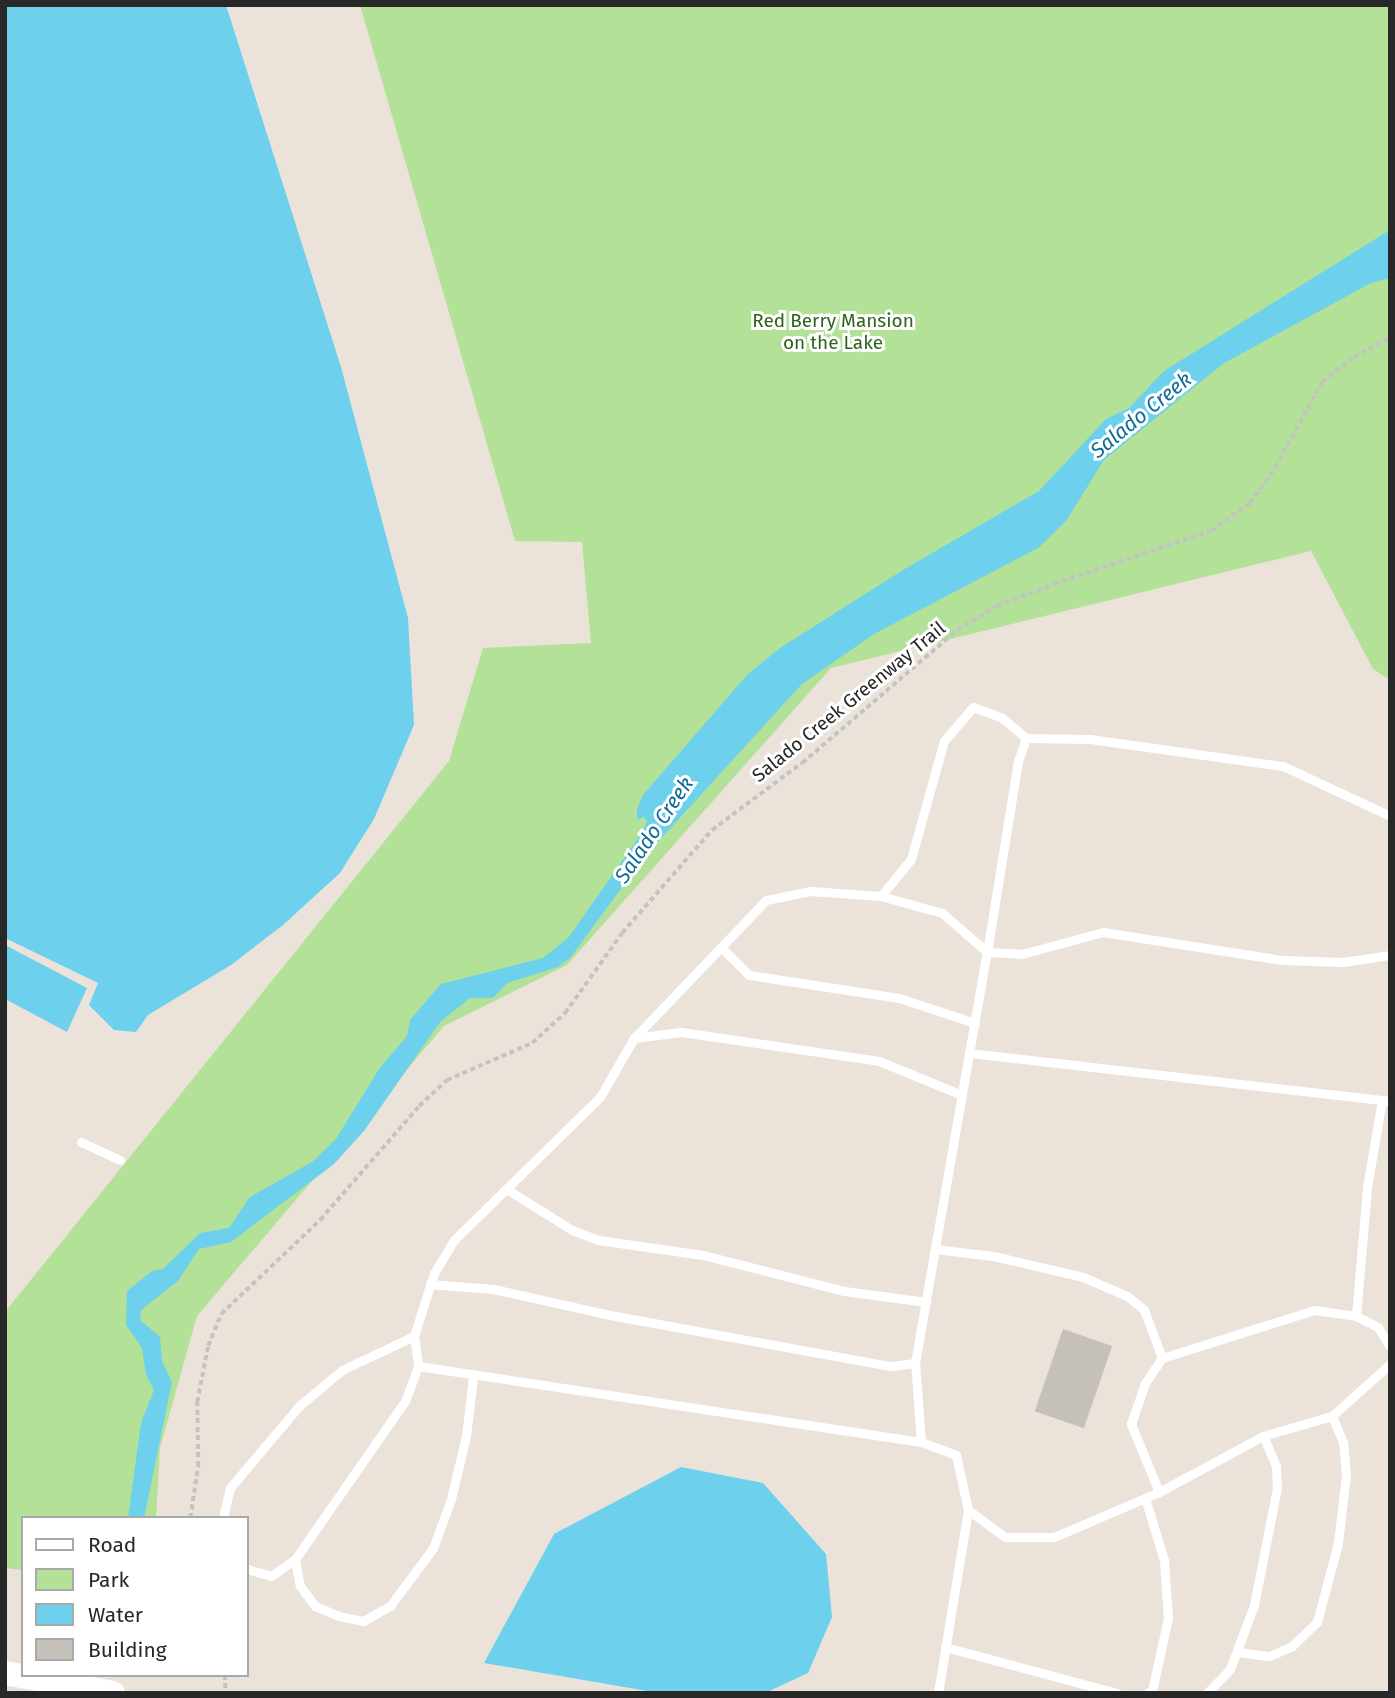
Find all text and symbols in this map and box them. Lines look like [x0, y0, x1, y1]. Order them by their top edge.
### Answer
park label: Red Berry Mansion on the Lake [752, 310, 914, 354]
water label: Salado Creek [1085, 367, 1197, 463]
street label: Salado Creek Greenway Trail [748, 617, 950, 787]
water label: Salado Creek [609, 772, 699, 888]
legend [21, 1516, 248, 1677]
text: Road [88, 1532, 136, 1558]
text: Park [88, 1567, 129, 1593]
text: Water [88, 1602, 143, 1628]
text: Building [88, 1637, 167, 1663]

